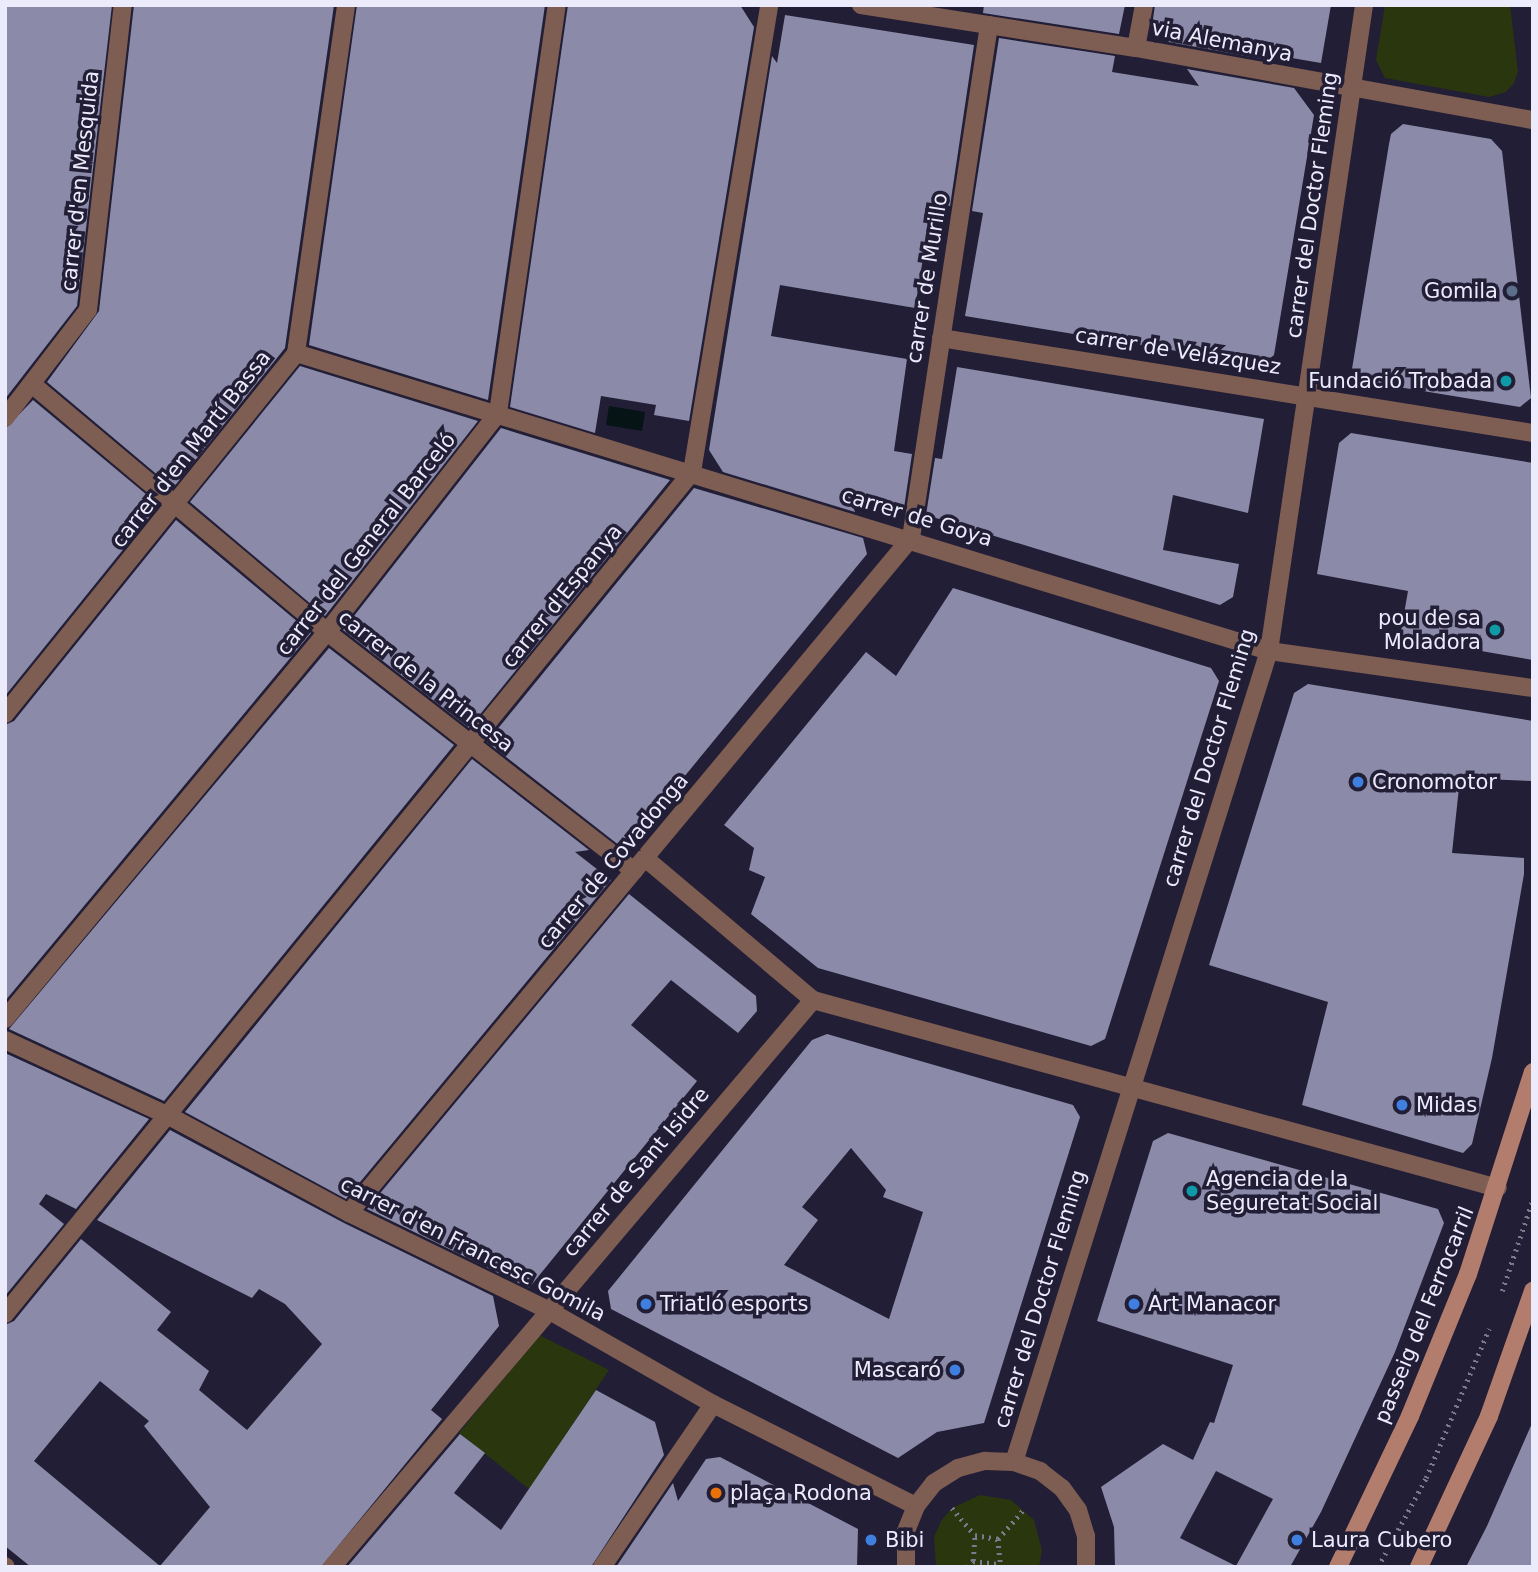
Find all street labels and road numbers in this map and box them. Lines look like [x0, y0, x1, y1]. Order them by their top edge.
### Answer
street label: via Alemanya [1149, 15, 1295, 67]
street label: carrer d'en Mesquida [56, 69, 104, 293]
street label: carrer del Doctor Fleming [1281, 70, 1343, 340]
street label: carrer de Murillo [901, 191, 953, 365]
street label: carrer de Velázquez [1073, 322, 1283, 380]
street label: carrer d'en Martí Bassa [106, 345, 276, 553]
street label: carrer del General Barceló [271, 428, 461, 660]
street label: carrer de Goya [839, 482, 995, 552]
street label: carrer d'Espanya [496, 519, 628, 673]
street label: carrer de la Princesa [333, 605, 519, 757]
street label: carrer del Doctor Fleming [1158, 626, 1260, 890]
street label: carrer de Covadonga [532, 768, 694, 954]
street label: carrer de Sant Isidre [558, 1082, 714, 1262]
street label: carrer del Doctor Fleming [989, 1167, 1091, 1431]
street label: carrer d'en Francesc Gomila [336, 1171, 610, 1327]
street label: passeig del Ferrocarril [1369, 1203, 1479, 1427]

